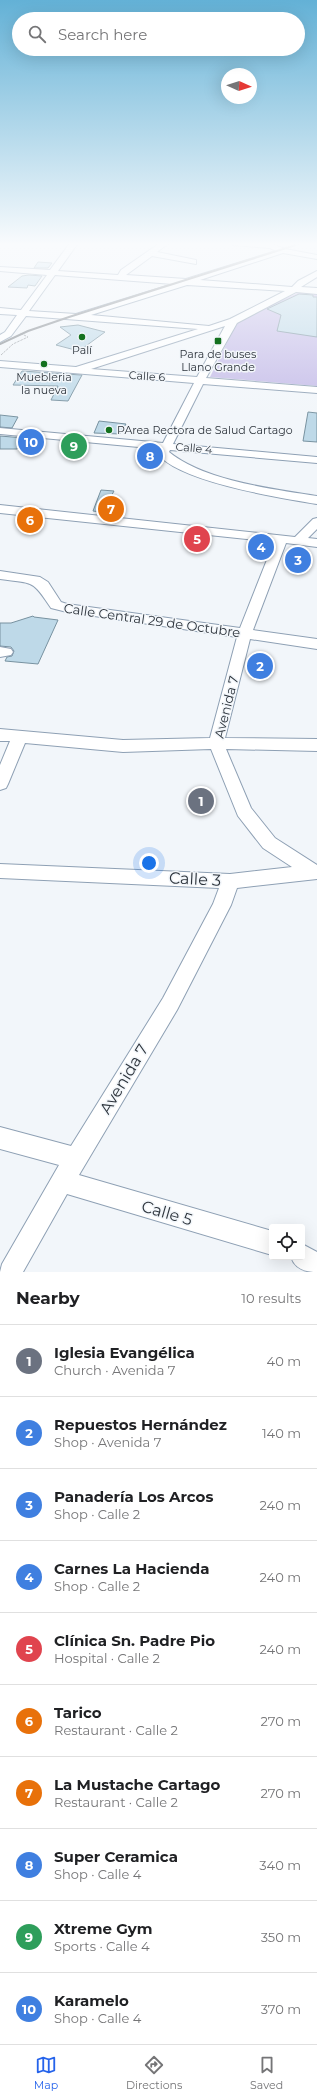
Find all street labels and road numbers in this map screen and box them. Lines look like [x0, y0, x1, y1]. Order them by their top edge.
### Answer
street label: Calle 6 [128, 368, 166, 384]
street label: Calle 4 [175, 439, 214, 457]
street label: Calle Central 29 de Octubre [63, 600, 241, 640]
street label: Avenida 7 [211, 674, 242, 740]
street label: Calle 3 [168, 868, 222, 890]
street label: Avenida 7 [96, 1041, 152, 1117]
street label: Calle 5 [139, 1197, 195, 1229]

